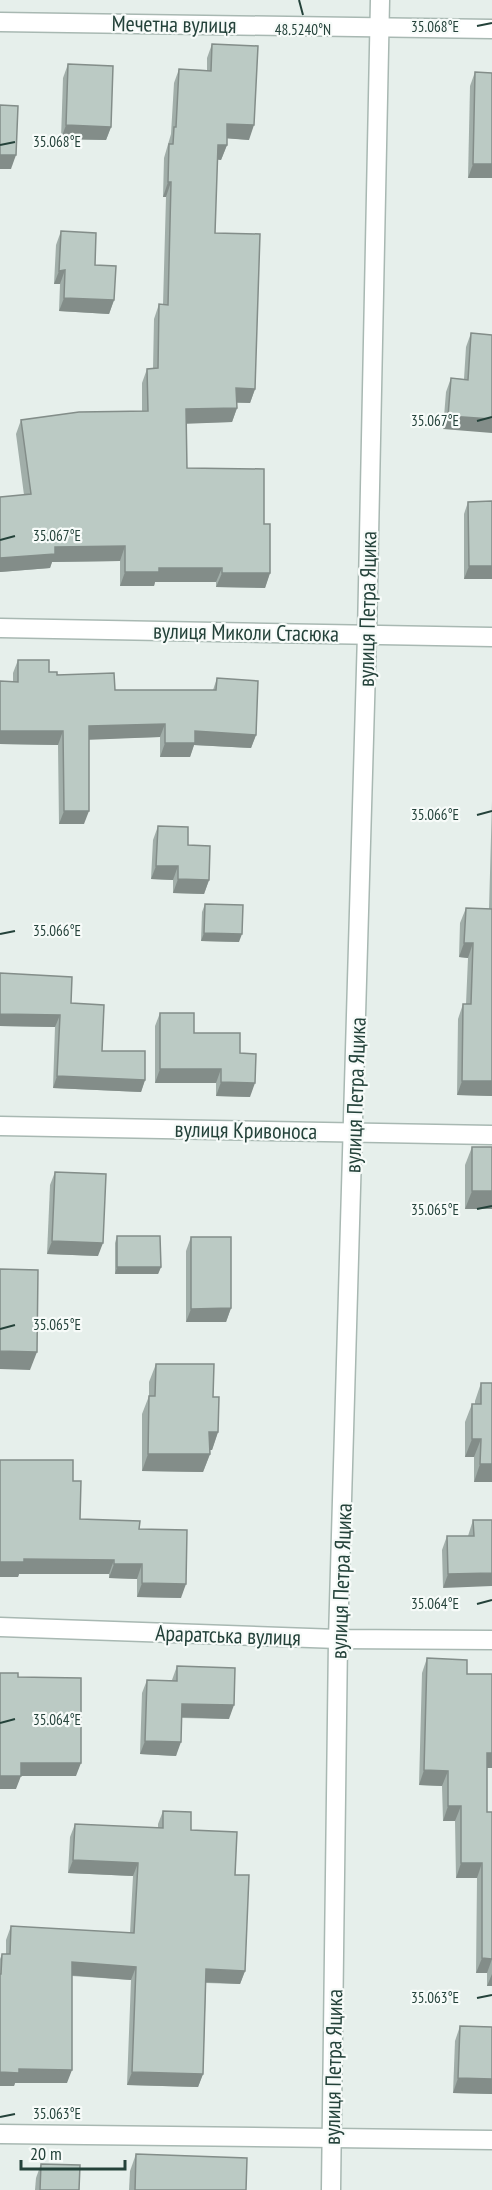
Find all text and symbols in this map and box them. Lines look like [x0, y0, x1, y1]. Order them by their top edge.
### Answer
street label: Мечетна вулиця [111, 9, 237, 39]
text: 35.068°E [411, 17, 459, 36]
text: 48.5240°N [275, 20, 331, 39]
text: 35.068°E [33, 132, 81, 151]
text: 35.067°E [411, 411, 459, 430]
text: 35.067°E [33, 526, 81, 545]
street label: вулиця Петра Яцика [352, 531, 382, 687]
street label: вулиця Миколи Стасюка [153, 616, 339, 648]
text: 35.066°E [411, 805, 459, 824]
text: 35.066°E [33, 921, 81, 940]
street label: вулиця Петра Яцика [338, 1017, 372, 1173]
street label: вулиця Кривоноса [175, 1115, 317, 1145]
text: 35.065°E [411, 1200, 459, 1219]
text: 35.065°E [33, 1315, 81, 1334]
street label: вулиця Петра Яцика [324, 1503, 358, 1659]
text: 35.064°E [411, 1594, 459, 1613]
street label: Араратська вулиця [155, 1618, 301, 1652]
text: 35.064°E [33, 1710, 81, 1729]
text: 35.063°E [411, 1988, 459, 2007]
street label: вулиця Петра Яцика [318, 1989, 348, 2145]
text: 35.063°E [33, 2104, 81, 2123]
scale bar [21, 2133, 124, 2171]
text: 20 m [30, 2142, 62, 2165]

